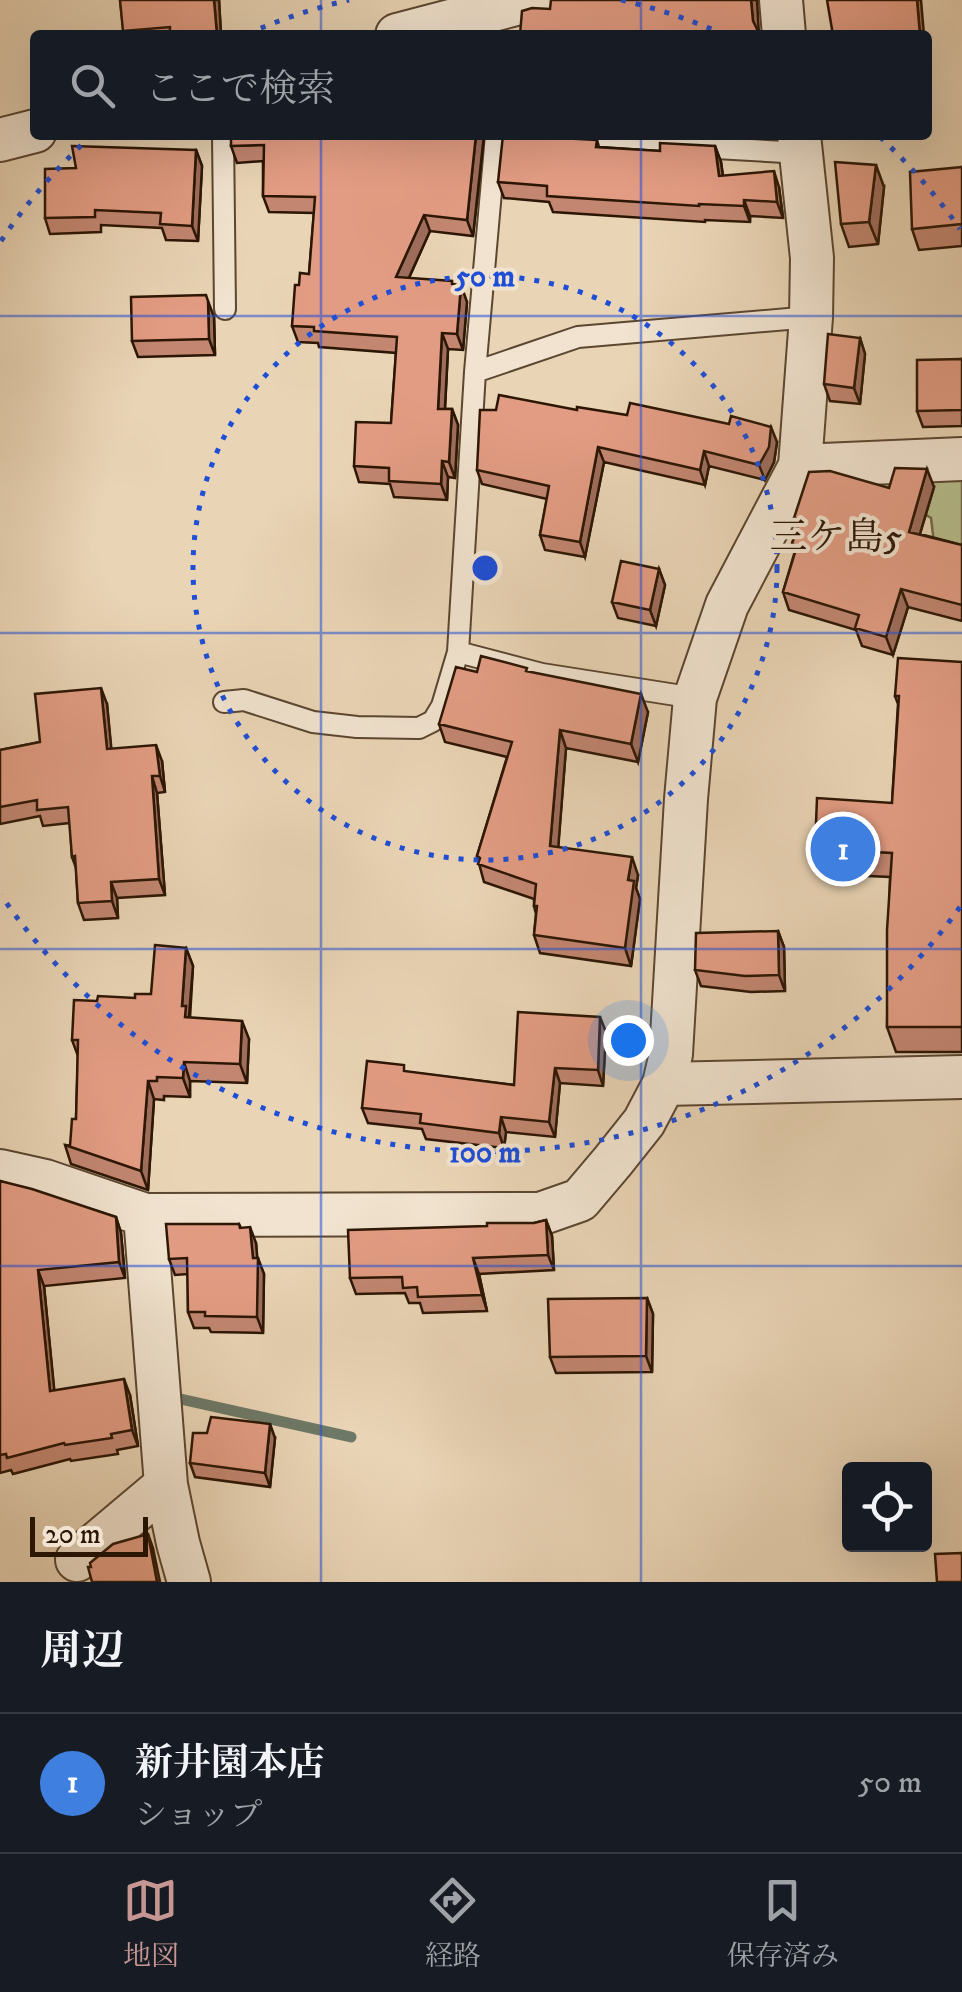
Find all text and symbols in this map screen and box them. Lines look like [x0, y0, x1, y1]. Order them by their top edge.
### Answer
search box [30, 30, 932, 140]
icon: search [65, 58, 120, 113]
text: ここで検索 [145, 66, 335, 114]
text: 50 m [454, 259, 515, 296]
district label: 三ケ島5 [770, 514, 903, 562]
centre of rings [467, 550, 503, 586]
pin: 1 [810, 812, 876, 886]
your location [603, 1015, 654, 1066]
text: 100 m [449, 1135, 522, 1172]
map controls [842, 1462, 932, 1552]
button: locate [842, 1462, 932, 1552]
scale bar [30, 1512, 148, 1556]
text: 20 m [45, 1517, 101, 1552]
text: 周辺 [40, 1626, 124, 1678]
text: 新井園本店 [135, 1740, 325, 1788]
text: 1 [67, 1763, 78, 1803]
text: 50 m [858, 1763, 922, 1803]
text: ショップ [135, 1796, 262, 1836]
tab: 地図 [123, 1873, 179, 1974]
tab: 経路 [425, 1873, 481, 1974]
tab: 保存済み [727, 1873, 839, 1974]

